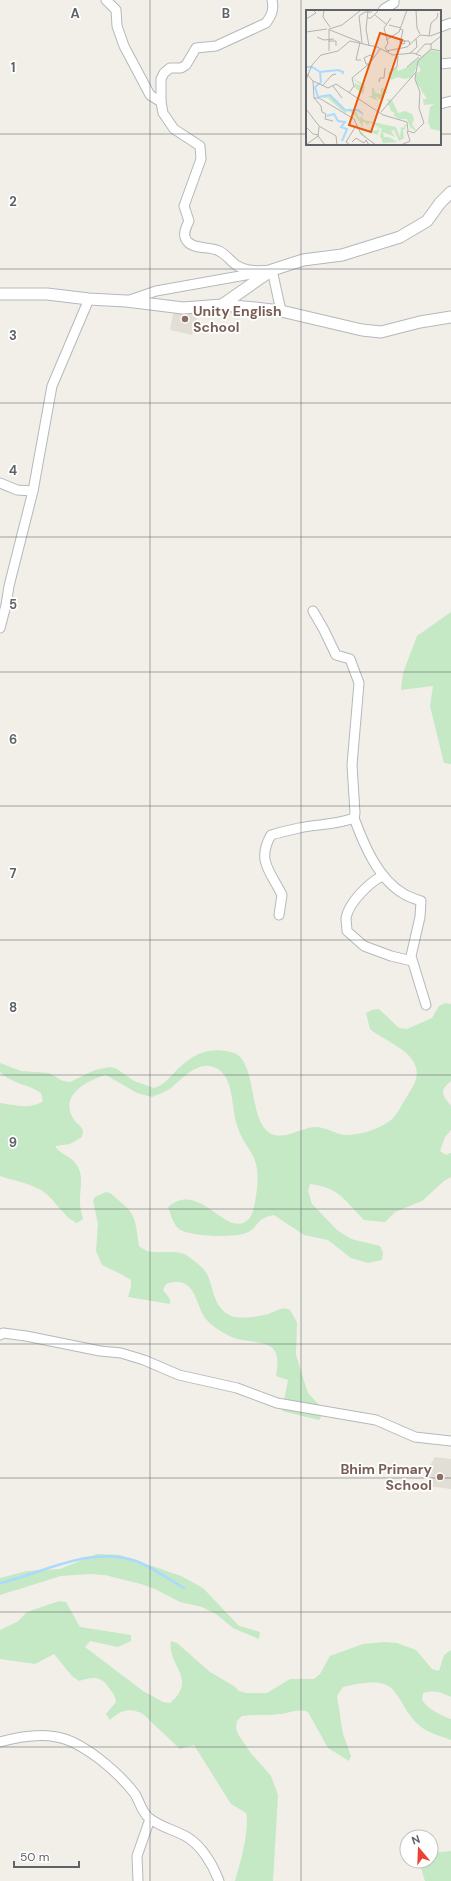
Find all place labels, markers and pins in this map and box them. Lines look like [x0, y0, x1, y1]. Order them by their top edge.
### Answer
place label: Unity English School [193, 302, 282, 336]
marker: Unity English School [180, 314, 190, 324]
place label: Bhim Primary School [340, 1460, 433, 1494]
marker: Bhim Primary School [435, 1472, 445, 1482]

